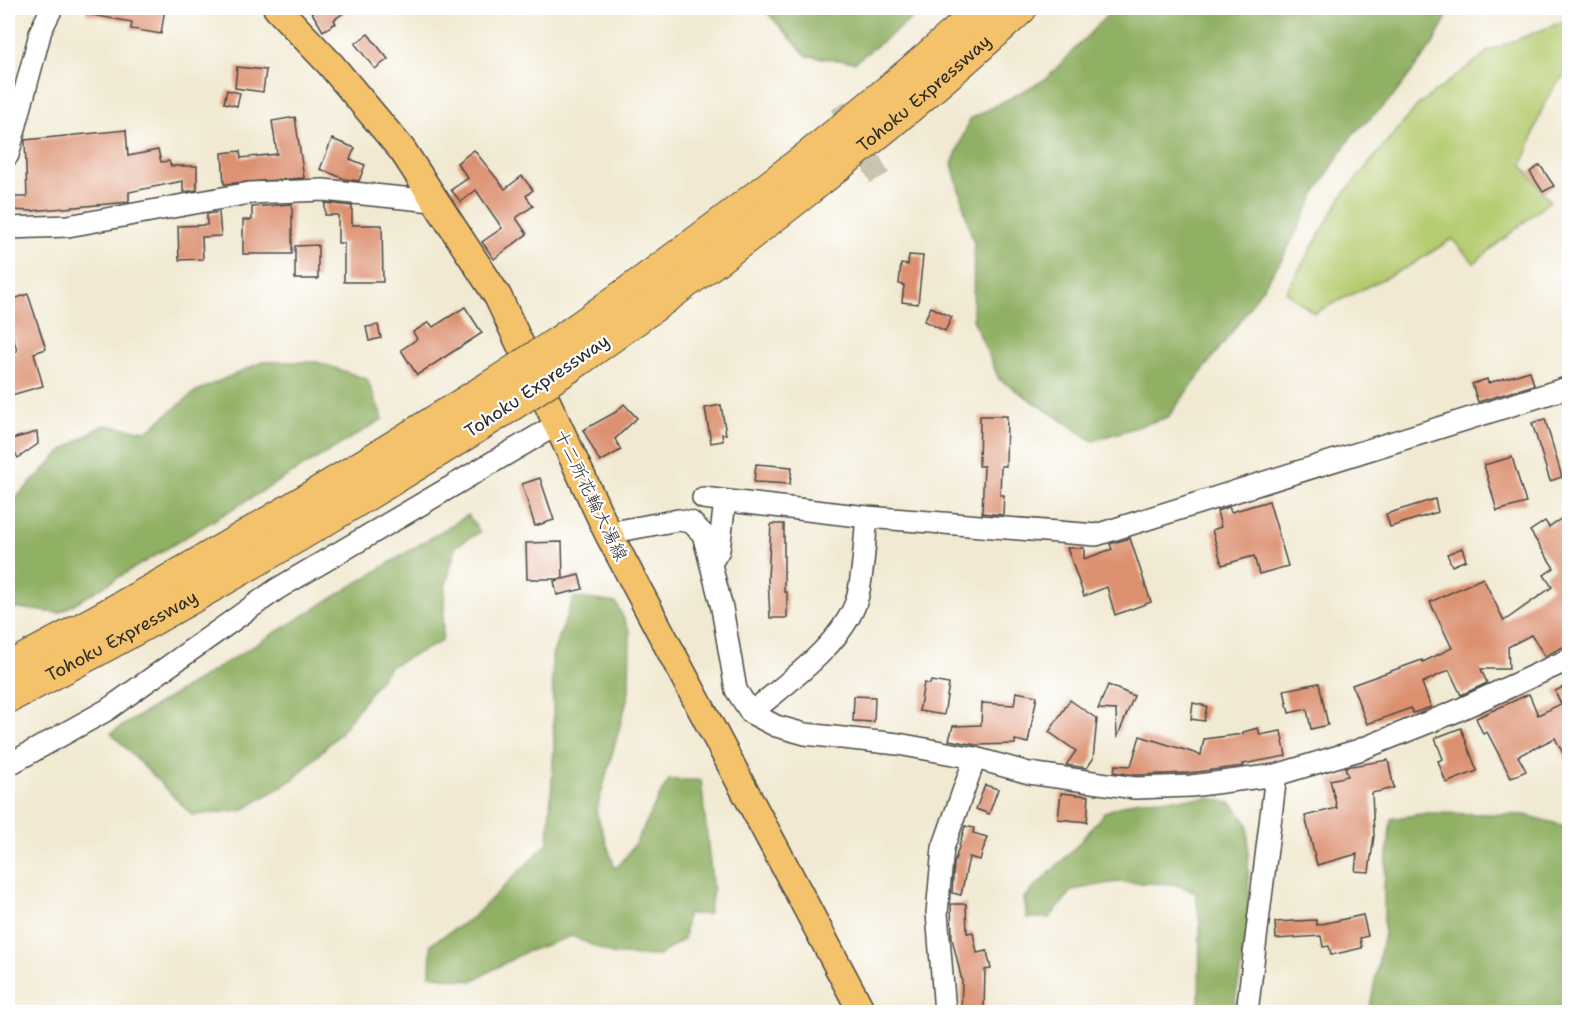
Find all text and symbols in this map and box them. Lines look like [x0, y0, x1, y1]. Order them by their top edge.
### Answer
street label: Tohoku Expressway [852, 29, 996, 158]
street label: Tohoku Expressway [460, 329, 614, 443]
street label: 十二所花輪大湯線 [549, 425, 633, 565]
street label: Tohoku Expressway [42, 585, 202, 687]

